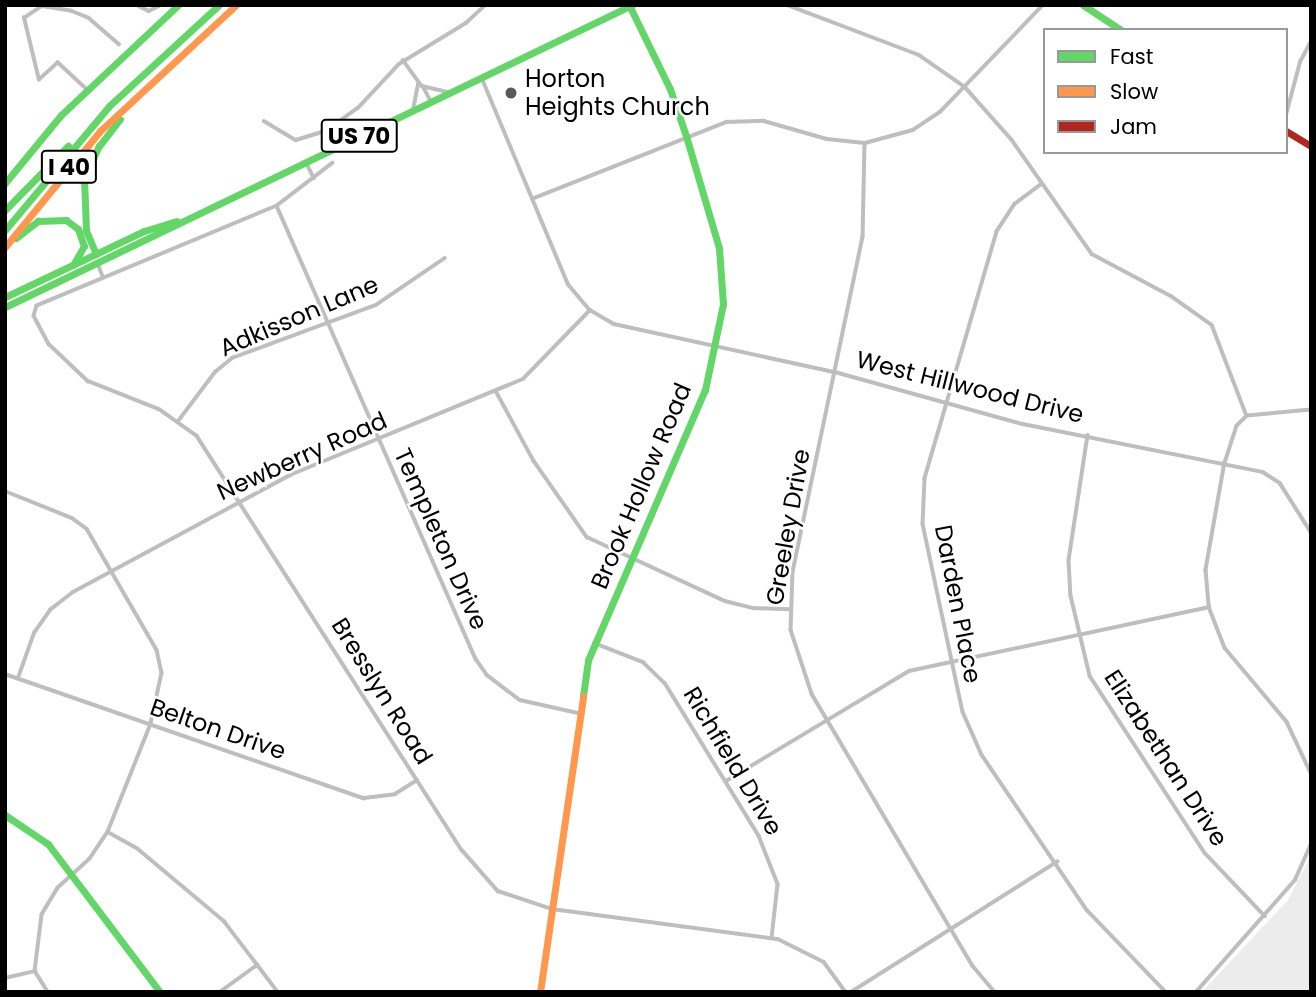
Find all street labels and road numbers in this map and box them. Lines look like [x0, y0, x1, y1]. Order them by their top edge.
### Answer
road number: US 70 [320, 116, 398, 155]
road number: I 40 [39, 148, 99, 186]
street label: Adkisson Lane [215, 270, 383, 362]
street label: West Hillwood Drive [853, 345, 1087, 429]
street label: Brook Hollow Road [585, 379, 697, 593]
street label: Newberry Road [213, 406, 391, 506]
street label: Templeton Drive [388, 444, 494, 634]
street label: Greeley Drive [760, 447, 816, 607]
street label: Darden Place [929, 522, 987, 686]
street label: Bresslyn Road [325, 612, 439, 770]
street label: Elizabethan Drive [1098, 664, 1234, 852]
street label: Richfield Drive [677, 682, 789, 840]
street label: Belton Drive [146, 692, 290, 766]

